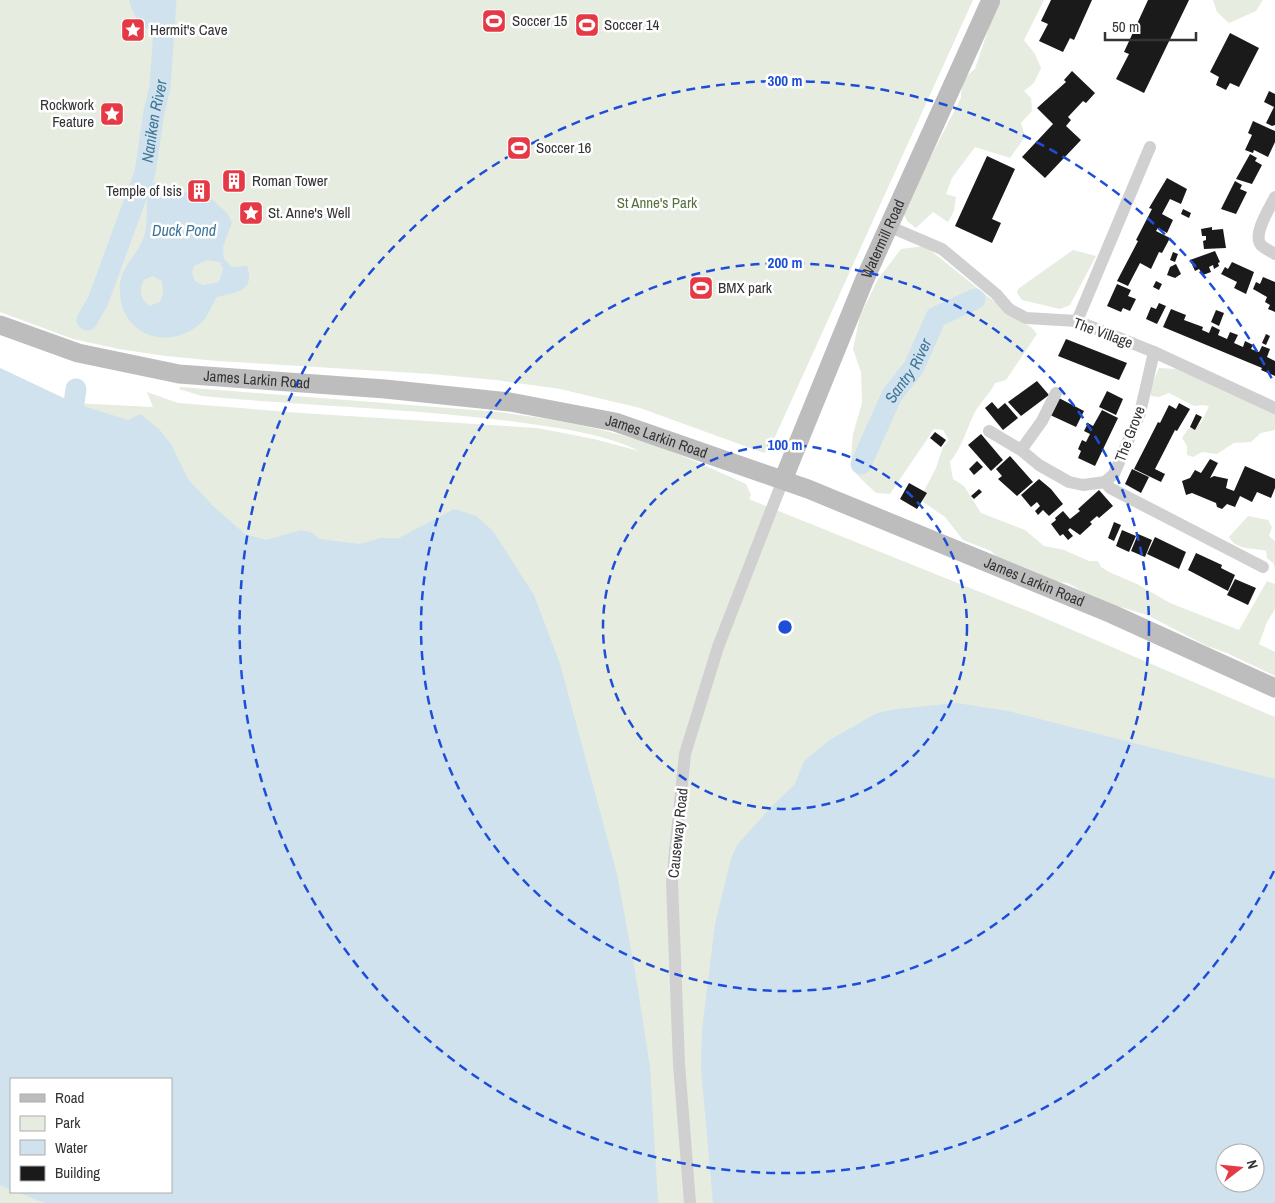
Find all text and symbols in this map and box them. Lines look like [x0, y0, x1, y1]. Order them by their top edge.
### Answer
sports icon: Soccer 15 [481, 8, 507, 34]
place label: Soccer 15 [512, 10, 568, 31]
scale bar [1105, 10, 1196, 42]
sports icon: Soccer 14 [574, 12, 600, 38]
place label: Soccer 14 [604, 14, 660, 35]
text: 50 m [1112, 16, 1139, 37]
place icon: Hermit's Cave [120, 17, 146, 43]
place label: Hermit's Cave [150, 19, 228, 40]
text: 300 m [768, 70, 802, 91]
water label: Naniken River [136, 78, 172, 164]
place label: Rockwork Feature [40, 94, 95, 132]
place icon: Rockwork Feature [99, 101, 125, 127]
sports icon: Soccer 16 [506, 135, 532, 161]
place label: Soccer 16 [536, 137, 592, 158]
building icon: Roman Tower [221, 168, 247, 194]
place label: Roman Tower [252, 170, 328, 191]
building icon: Temple of Isis [186, 178, 212, 204]
place label: Temple of Isis [106, 180, 182, 201]
park label: St Anne's Park [617, 192, 698, 213]
street label: Watermill Road [856, 196, 909, 282]
place icon: St. Anne's Well [238, 200, 264, 226]
place label: St. Anne's Well [268, 202, 350, 223]
water label: Duck Pond [152, 219, 217, 241]
text: 200 m [768, 252, 802, 273]
sports icon: BMX park [688, 275, 714, 301]
place label: BMX park [718, 277, 773, 298]
street label: The Village [1070, 312, 1136, 353]
water label: Santry River [879, 334, 936, 406]
street label: James Larkin Road [203, 365, 311, 394]
street label: The Grove [1109, 403, 1150, 465]
street label: James Larkin Road [604, 409, 710, 463]
text: 100 m [768, 434, 802, 455]
street label: James Larkin Road [981, 552, 1088, 612]
centre of rings [776, 618, 794, 636]
street label: Causeway Road [662, 787, 693, 879]
legend [10, 1078, 172, 1193]
text: Road [55, 1087, 84, 1108]
text: Park [55, 1112, 81, 1133]
text: Water [55, 1137, 87, 1158]
north arrow [1215, 1143, 1265, 1193]
text: N [1243, 1158, 1262, 1171]
text: Building [55, 1162, 100, 1183]

